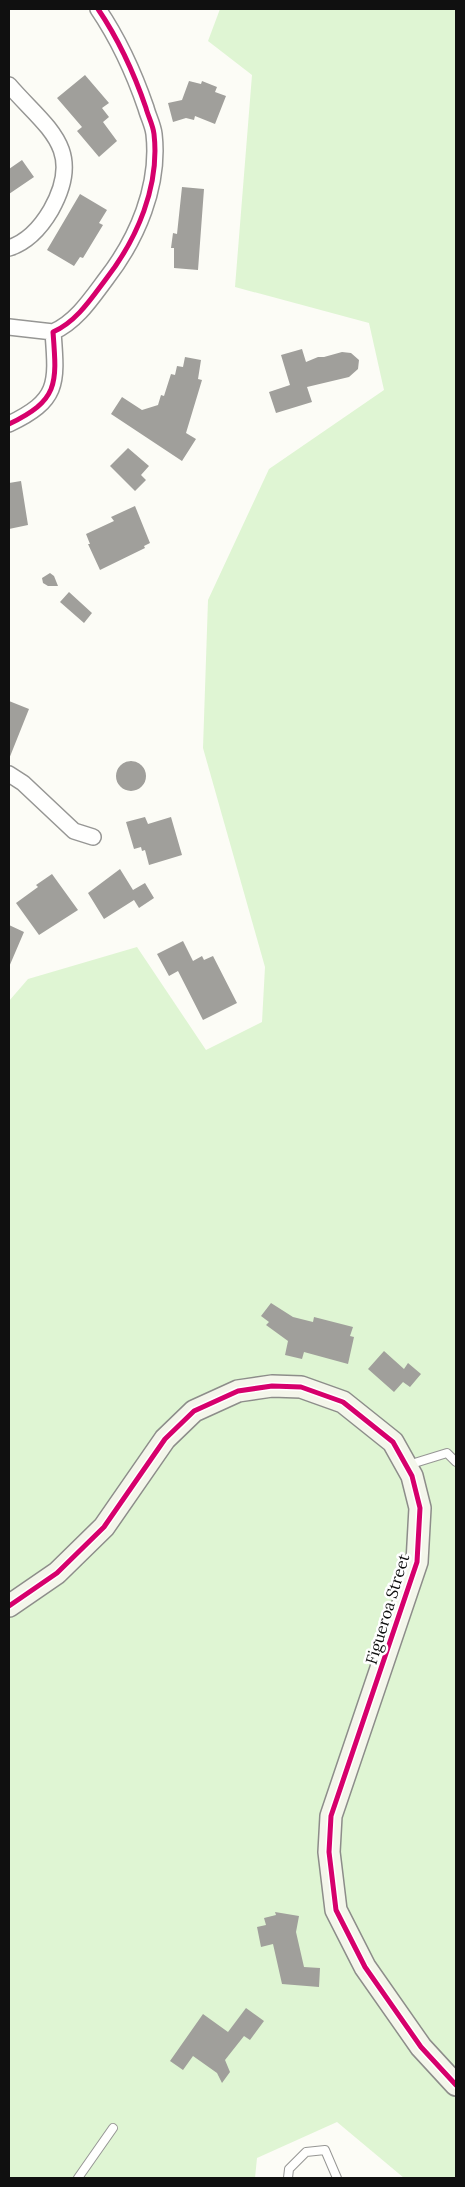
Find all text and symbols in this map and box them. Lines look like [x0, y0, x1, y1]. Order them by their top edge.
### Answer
street label: Figueroa Street [361, 1551, 414, 1667]

